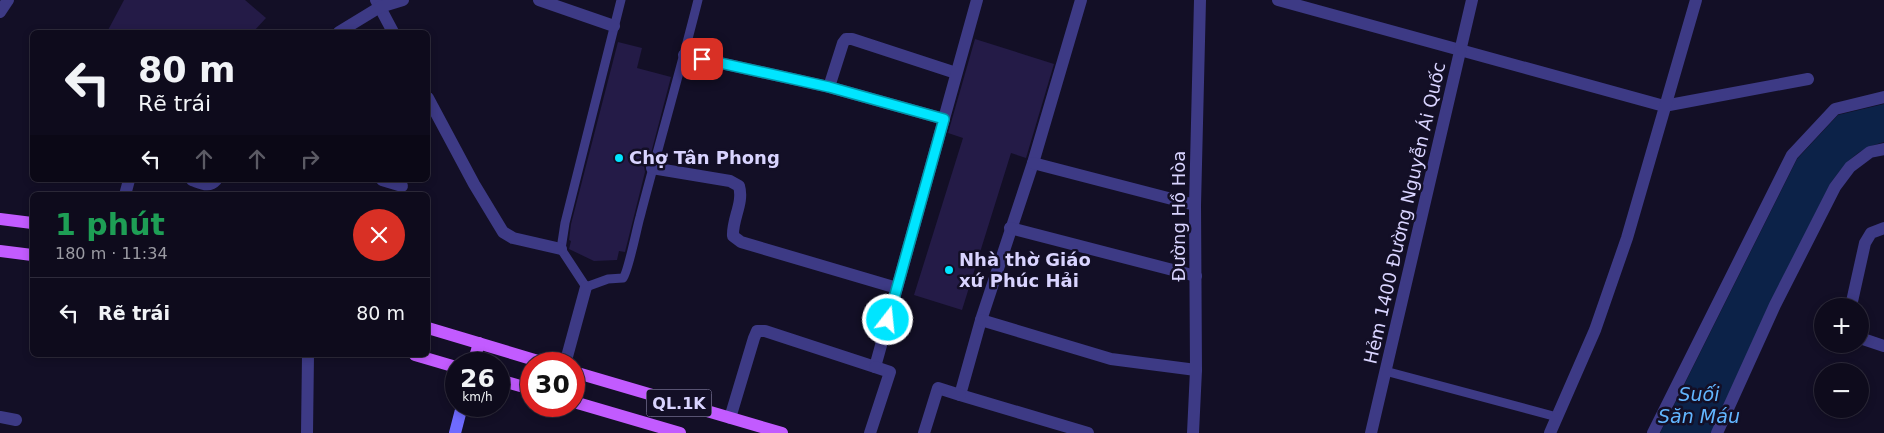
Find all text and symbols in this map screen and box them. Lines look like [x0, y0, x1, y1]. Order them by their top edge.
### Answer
pin [681, 38, 723, 80]
icon: arrive [688, 45, 716, 73]
icon: left [55, 50, 120, 115]
text: 80 m [138, 50, 235, 90]
street label: Hẻm 1400 Đường Nguyễn Ái Quốc [1360, 60, 1449, 366]
text: Rẽ trái [138, 91, 211, 116]
icon: left [137, 145, 165, 173]
icon: ahead [190, 145, 218, 173]
icon: ahead [243, 145, 271, 173]
icon: right [296, 145, 324, 173]
place label: Chợ Tân Phong [629, 147, 780, 168]
street label: Đường Hồ Hòa [1168, 151, 1189, 281]
marker: Chợ Tân Phong [613, 152, 625, 164]
text: 1 phút [55, 207, 165, 242]
button: close [353, 209, 405, 261]
text: 180 m · 11:34 [55, 244, 168, 263]
place label: Nhà thờ Giáo xứ Phúc Hải [959, 249, 1091, 291]
marker: Nhà thờ Giáo xứ Phúc Hải [943, 264, 955, 276]
position arrow [861, 293, 913, 345]
map controls [1814, 298, 1869, 418]
button: + [1814, 298, 1869, 353]
icon: left [55, 299, 83, 327]
text: Rẽ trái [98, 302, 170, 324]
text: 80 m [356, 302, 405, 324]
speed limit sign: 30 [520, 352, 585, 417]
button: − [1814, 363, 1869, 418]
text: 26 [460, 364, 495, 393]
water label: Suối Săn Máu [1658, 383, 1740, 427]
road number: QL.1K [646, 389, 712, 416]
text: km/h [462, 390, 493, 404]

